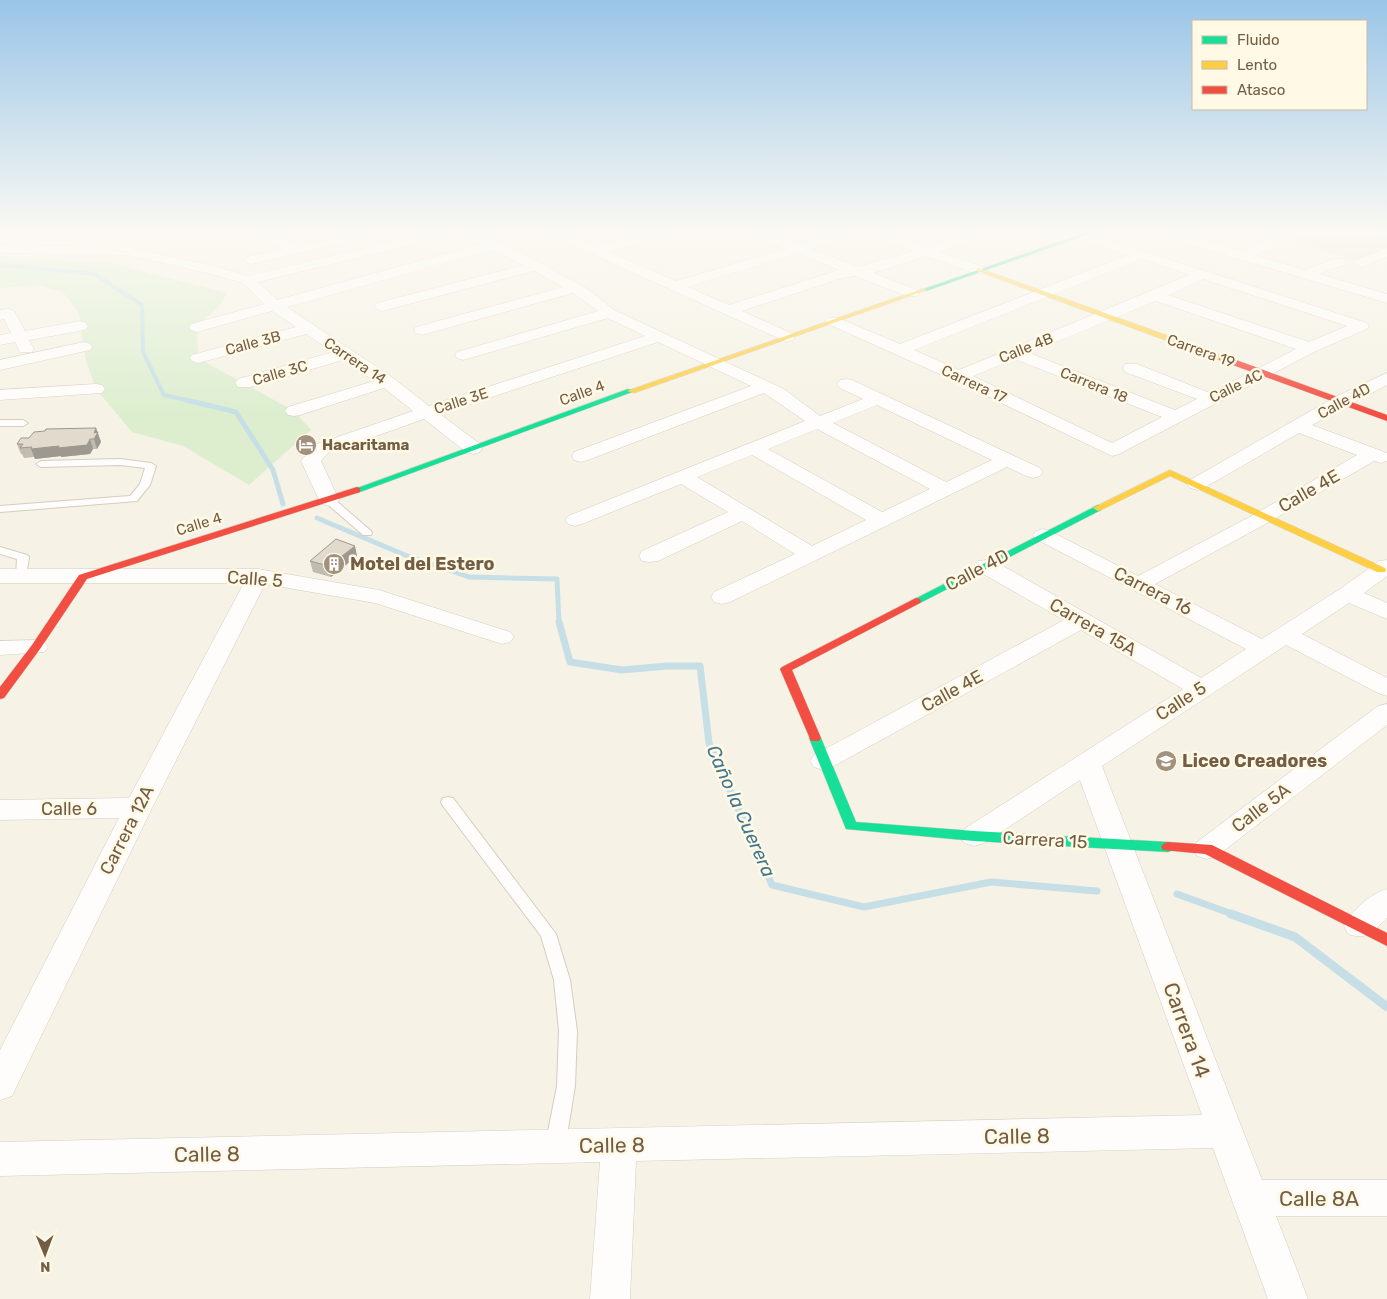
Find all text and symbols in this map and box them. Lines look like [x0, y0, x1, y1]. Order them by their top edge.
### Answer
legend [1192, 20, 1367, 110]
text: Fluido [1237, 31, 1280, 49]
text: Lento [1237, 56, 1277, 74]
text: Atasco [1237, 81, 1285, 99]
street label: Calle 3B [223, 327, 283, 359]
street label: Calle 4B [996, 329, 1056, 367]
street label: Carrera 19 [1165, 330, 1237, 372]
street label: Carrera 14 [320, 334, 390, 388]
street label: Calle 3C [250, 357, 310, 389]
street label: Carrera 17 [939, 361, 1010, 407]
street label: Carrera 18 [1058, 363, 1130, 407]
street label: Calle 4C [1206, 365, 1266, 407]
street label: Calle 4 [557, 377, 607, 409]
street label: Calle 4D [1315, 379, 1373, 423]
street label: Calle 3E [432, 384, 490, 418]
hotel icon: Hacaritama [294, 433, 318, 457]
place label: Hacaritama [322, 436, 409, 454]
street label: Calle 4E [1274, 465, 1344, 517]
street label: Calle 4 [174, 509, 224, 539]
street label: Calle 4D [941, 544, 1013, 596]
building icon: Motel del Estero [322, 552, 346, 576]
place label: Motel del Estero [350, 553, 495, 575]
street label: Carrera 16 [1110, 562, 1196, 620]
street label: Calle 5 [226, 566, 284, 592]
street label: Carrera 15A [1045, 593, 1141, 661]
street label: Calle 4E [917, 665, 987, 717]
street label: Calle 5 [1152, 677, 1210, 725]
water label: Caño la Cuerera [702, 741, 780, 881]
school or university icon: Liceo Creadores [1154, 749, 1178, 773]
place label: Liceo Creadores [1182, 750, 1327, 772]
street label: Calle 5A [1227, 779, 1295, 837]
street label: Carrera 12A [95, 782, 159, 878]
street label: Calle 6 [41, 798, 97, 820]
street label: Carrera 15 [1002, 827, 1088, 853]
street label: Carrera 14 [1158, 979, 1216, 1081]
street label: Calle 8 [984, 1123, 1050, 1149]
street label: Calle 8 [579, 1132, 645, 1158]
street label: Calle 8 [174, 1141, 240, 1167]
street label: Calle 8A [1279, 1186, 1359, 1211]
north arrow [20, 1229, 70, 1279]
text: N [40, 1258, 50, 1275]

